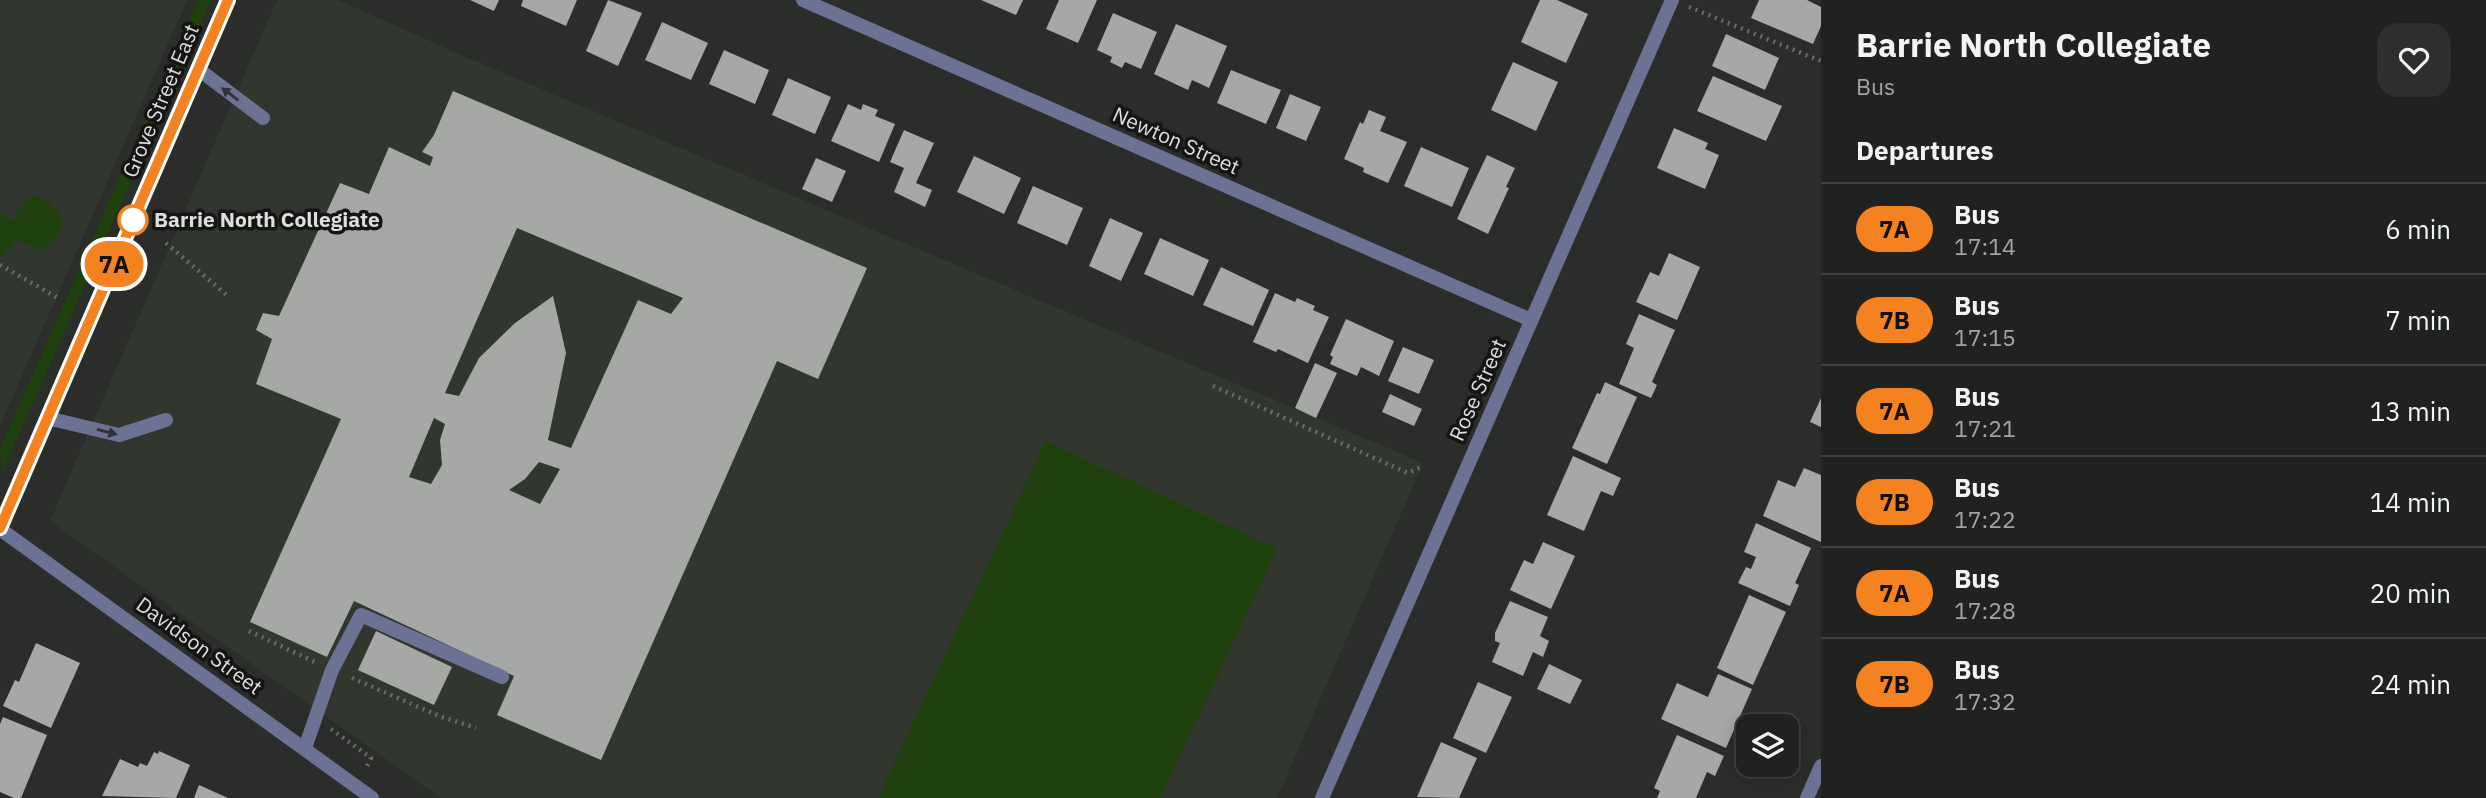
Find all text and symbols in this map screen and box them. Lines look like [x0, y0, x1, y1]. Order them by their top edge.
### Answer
street label: Grove Street East [115, 20, 205, 182]
text: Barrie North Collegiate [1856, 23, 2211, 66]
button: heart [2377, 23, 2451, 97]
text: Bus [1856, 71, 1895, 101]
one-way arrow [221, 87, 239, 101]
street label: Newton Street [1109, 100, 1244, 181]
text: Departures [1856, 133, 1994, 167]
text: Bus [1954, 197, 2000, 231]
marker: Barrie North Collegiate [118, 205, 148, 235]
place label: Barrie North Collegiate [154, 205, 380, 233]
text: 6 min [2385, 212, 2451, 246]
text: 7A [1879, 213, 1910, 245]
text: 17:14 [1954, 231, 2016, 261]
line badge: 7A [82, 241, 146, 287]
text: 7A [99, 248, 129, 280]
text: Bus [1954, 288, 2000, 322]
text: 7 min [2385, 303, 2451, 337]
text: 7B [1879, 304, 1910, 336]
text: 17:15 [1954, 322, 2016, 352]
street label: Rose Street [1442, 334, 1512, 445]
text: Bus [1954, 379, 2000, 413]
text: 13 min [2370, 394, 2451, 428]
text: 7A [1879, 395, 1910, 427]
text: 17:21 [1954, 413, 2016, 443]
one-way arrow [96, 427, 118, 438]
text: Bus [1954, 470, 2000, 504]
text: 14 min [2370, 485, 2451, 519]
text: 7B [1879, 486, 1910, 518]
text: 17:22 [1954, 504, 2016, 534]
text: Bus [1954, 561, 2000, 595]
text: 20 min [2370, 576, 2451, 610]
text: 7A [1879, 577, 1910, 609]
street label: Davidson Street [131, 590, 268, 700]
text: 17:28 [1954, 595, 2016, 625]
text: Bus [1954, 652, 2000, 686]
text: 24 min [2370, 667, 2451, 701]
text: 7B [1879, 668, 1910, 700]
text: 17:32 [1954, 686, 2016, 716]
map controls [1736, 714, 1799, 777]
button: layers [1736, 714, 1799, 777]

